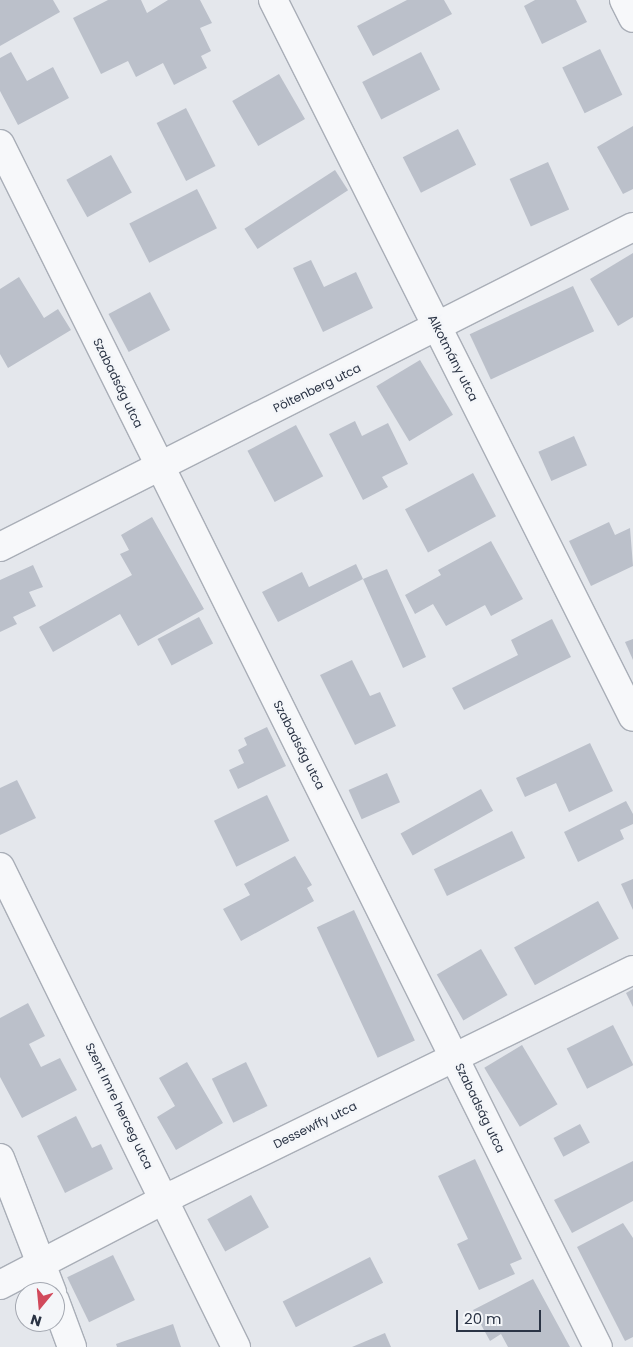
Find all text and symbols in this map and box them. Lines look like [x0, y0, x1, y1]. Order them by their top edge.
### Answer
street label: Alkotmány utca [425, 312, 481, 404]
street label: Szabadság utca [90, 336, 146, 430]
street label: Pöltenberg utca [271, 361, 363, 415]
street label: Szabadság utca [270, 698, 328, 792]
street label: Szent Imre herceg utca [82, 1041, 156, 1171]
street label: Szabadság utca [452, 1061, 508, 1155]
street label: Dessewffy utca [271, 1099, 359, 1151]
north arrow [15, 1282, 65, 1332]
scale bar [458, 1300, 543, 1332]
text: 20 m [464, 1308, 502, 1329]
text: N [28, 1309, 44, 1331]

